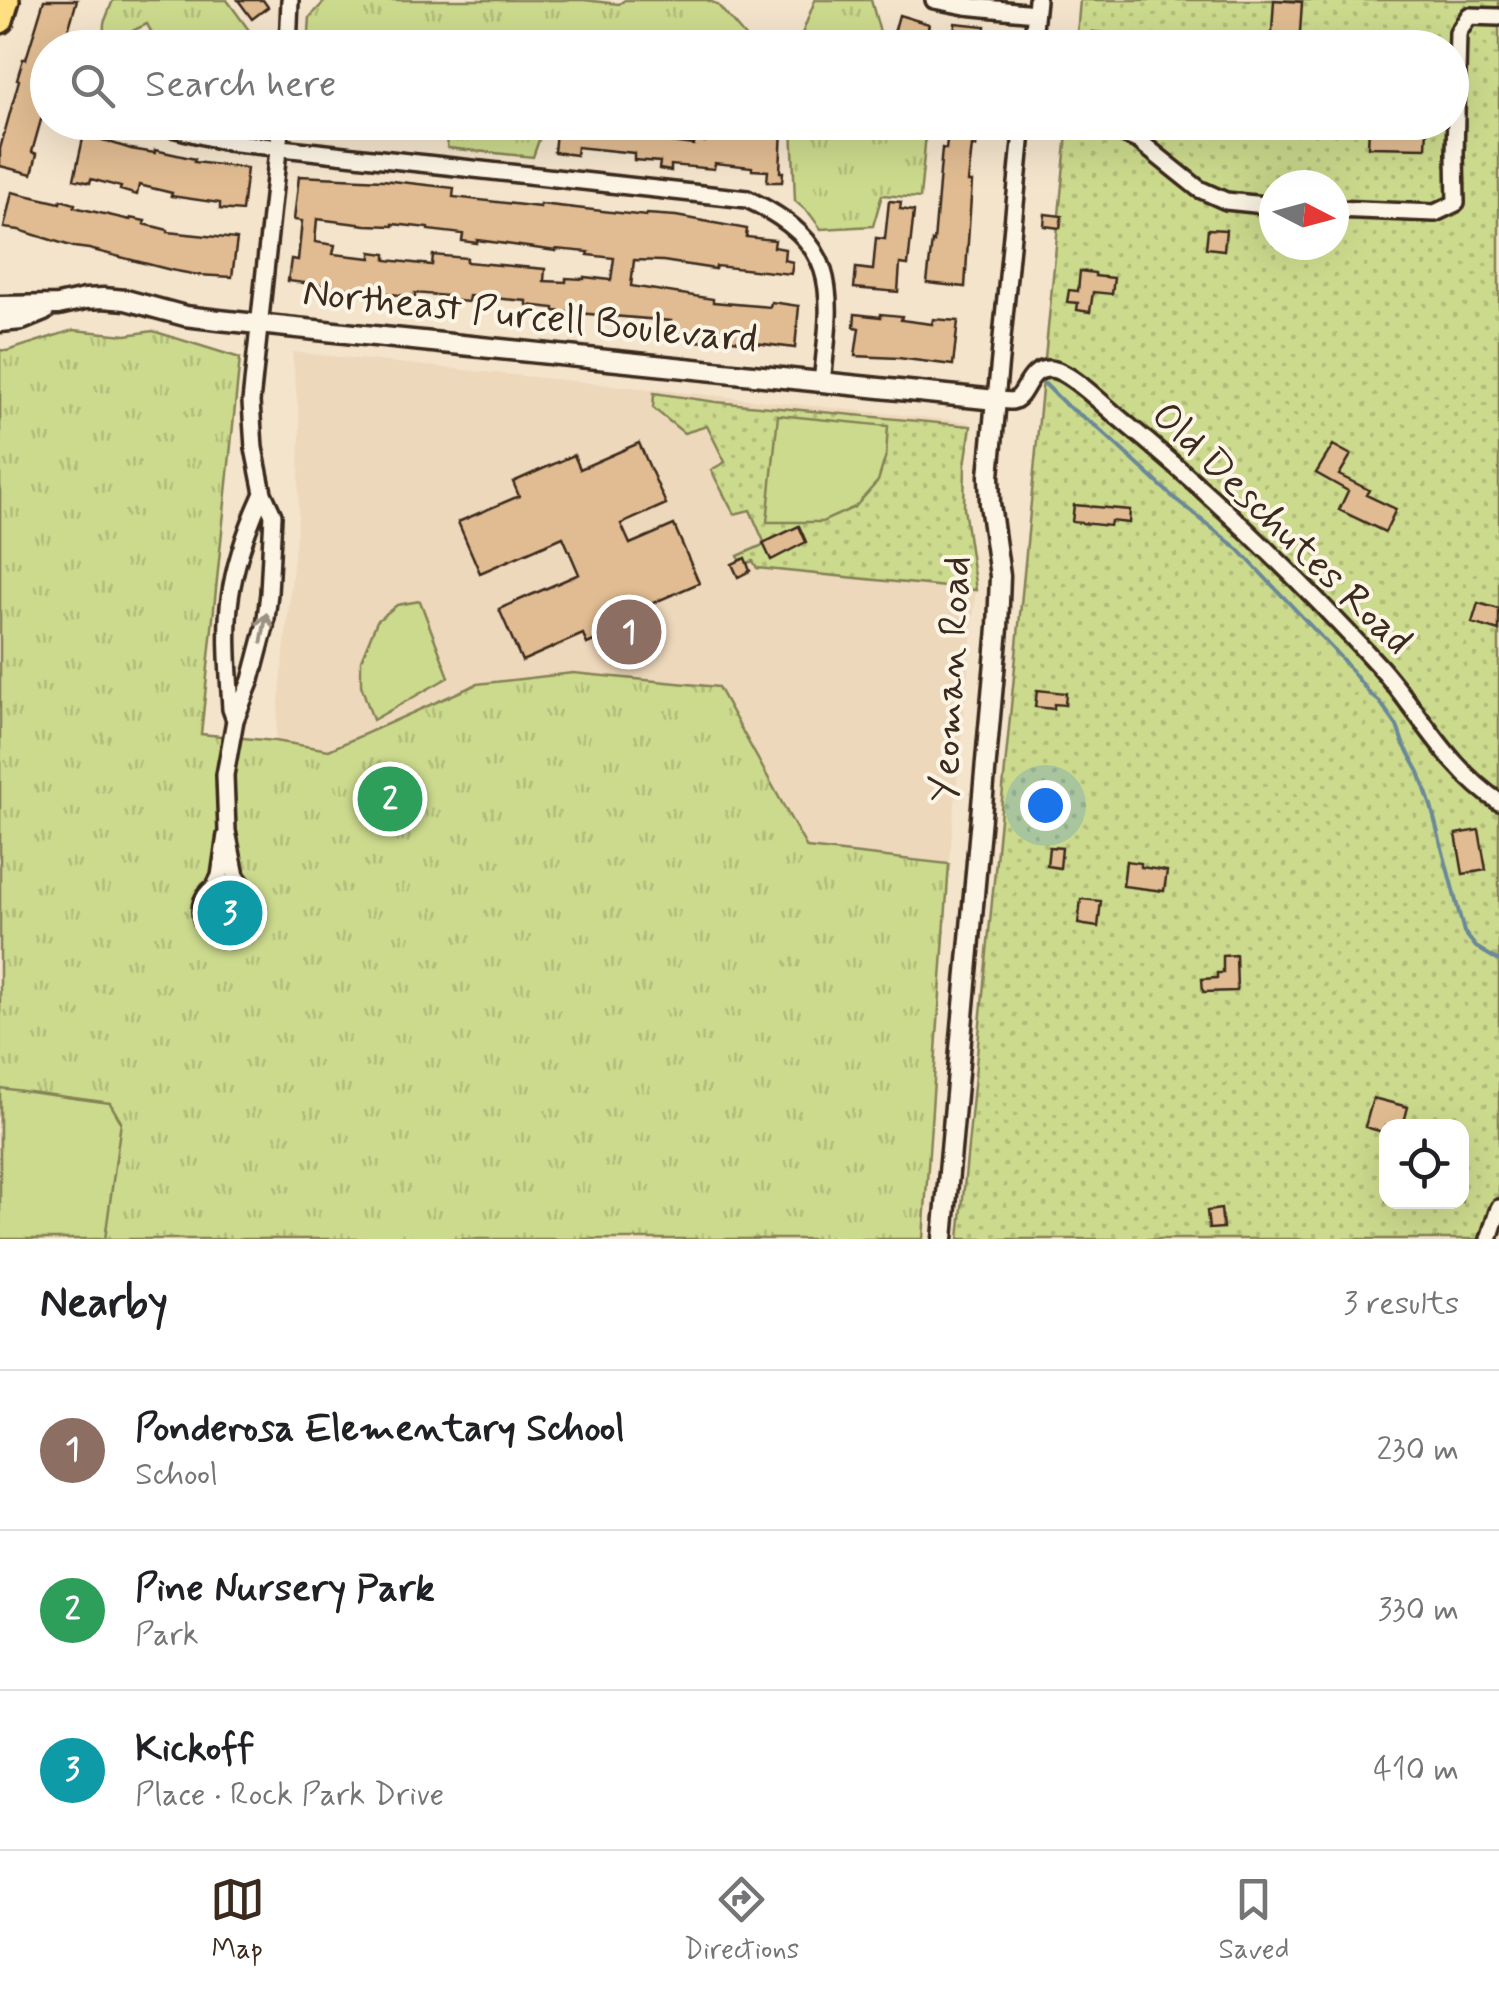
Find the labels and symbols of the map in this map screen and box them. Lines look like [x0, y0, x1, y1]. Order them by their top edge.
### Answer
north arrow [1259, 170, 1349, 260]
street label: Northeast Purcell Boulevard [300, 267, 760, 367]
street label: Old Deschutes Road [1139, 391, 1423, 667]
street label: Yeoman Road [920, 555, 984, 803]
pin: 1 [596, 594, 662, 670]
one-way arrow [255, 612, 274, 644]
pin: 2 [358, 762, 422, 836]
your location [1020, 780, 1071, 831]
pin: 3 [198, 876, 262, 950]

